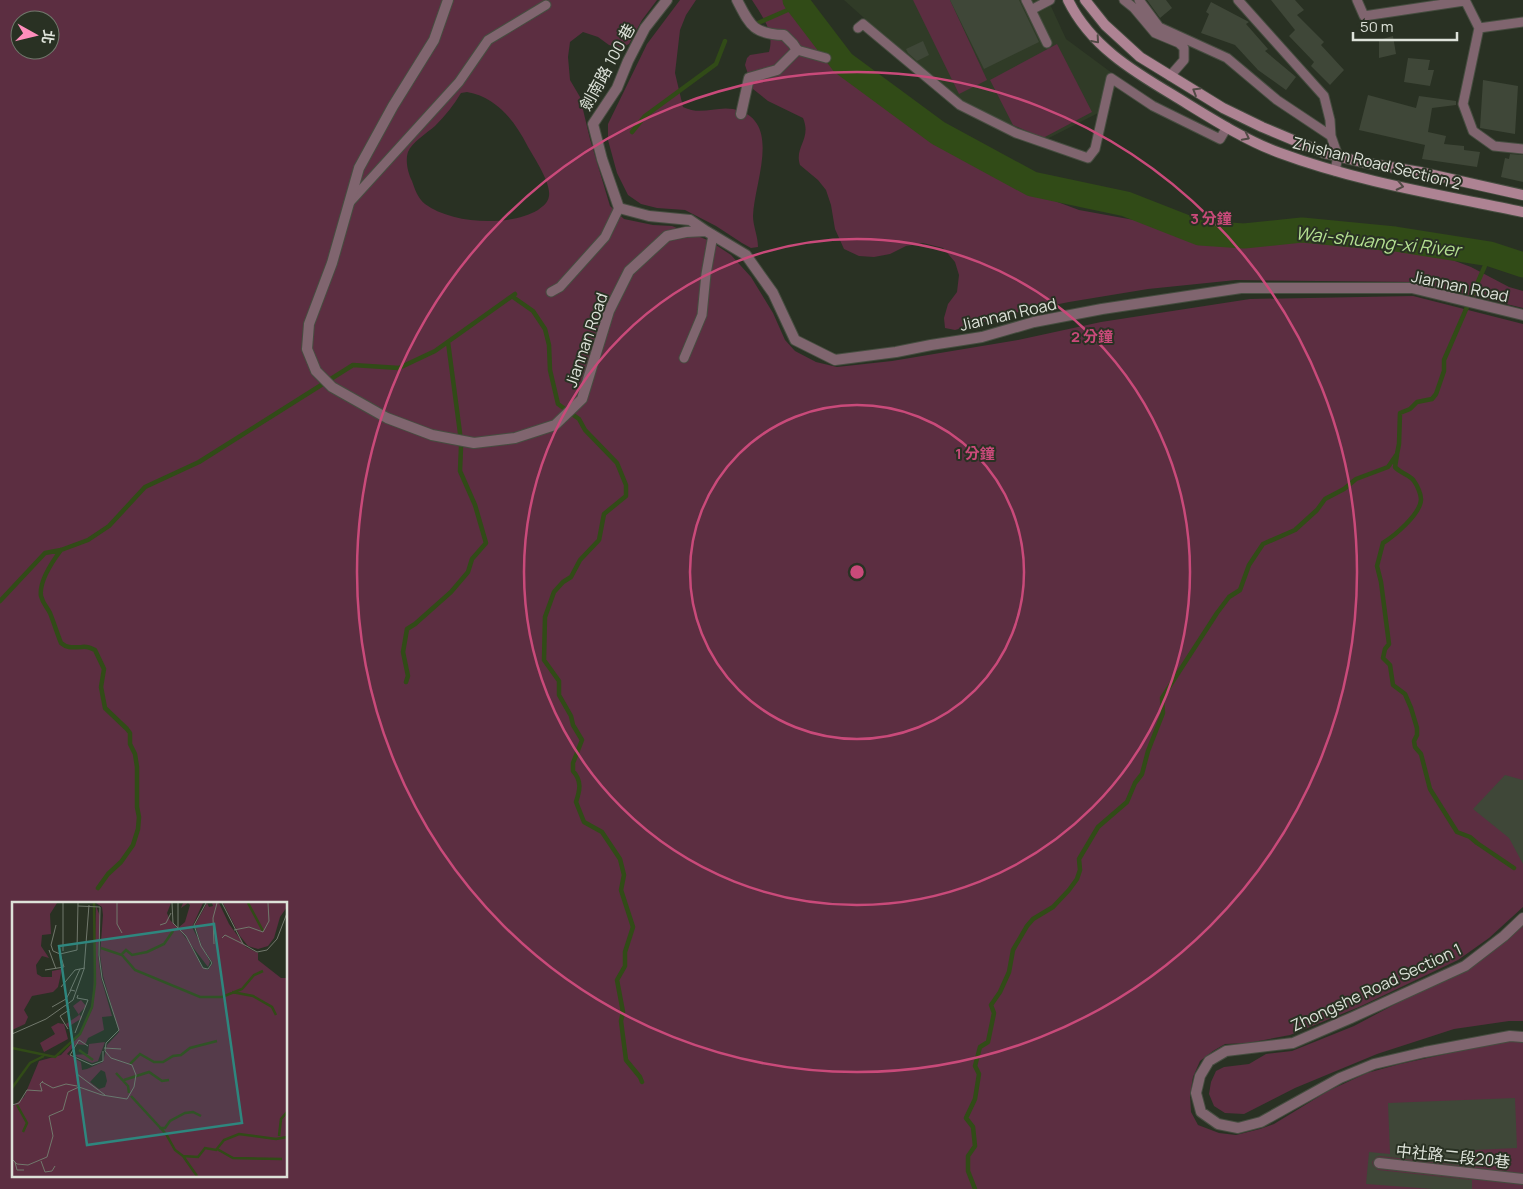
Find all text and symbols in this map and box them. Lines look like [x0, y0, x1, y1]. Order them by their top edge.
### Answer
north arrow [10, 10, 60, 60]
scale bar [1353, 10, 1457, 42]
text: 50 m [1360, 16, 1394, 37]
street label: 劍南路 100 巷 [574, 20, 640, 114]
text: 北 [38, 29, 59, 45]
one-way arrow [1090, 34, 1099, 43]
one-way arrow [1192, 87, 1201, 97]
one-way arrow [1241, 131, 1250, 141]
street label: Zhishan Road Section 2 [1290, 131, 1464, 195]
one-way arrow [1396, 181, 1405, 191]
text: 3 分鐘 [1190, 208, 1232, 229]
water label: Wai-shuang-xi River [1294, 220, 1464, 262]
street label: Jiannan Road [1410, 265, 1510, 307]
street label: Jiannan Road [560, 290, 612, 390]
street label: Jiannan Road [958, 292, 1058, 336]
text: 2 分鐘 [1071, 326, 1113, 347]
text: 1 分鐘 [955, 443, 995, 464]
centre of rings [848, 563, 866, 581]
inset map [12, 902, 288, 1176]
street label: Zhongshe Road Section 1 [1287, 938, 1465, 1036]
street label: 中社路二段20巷 [1395, 1139, 1511, 1173]

